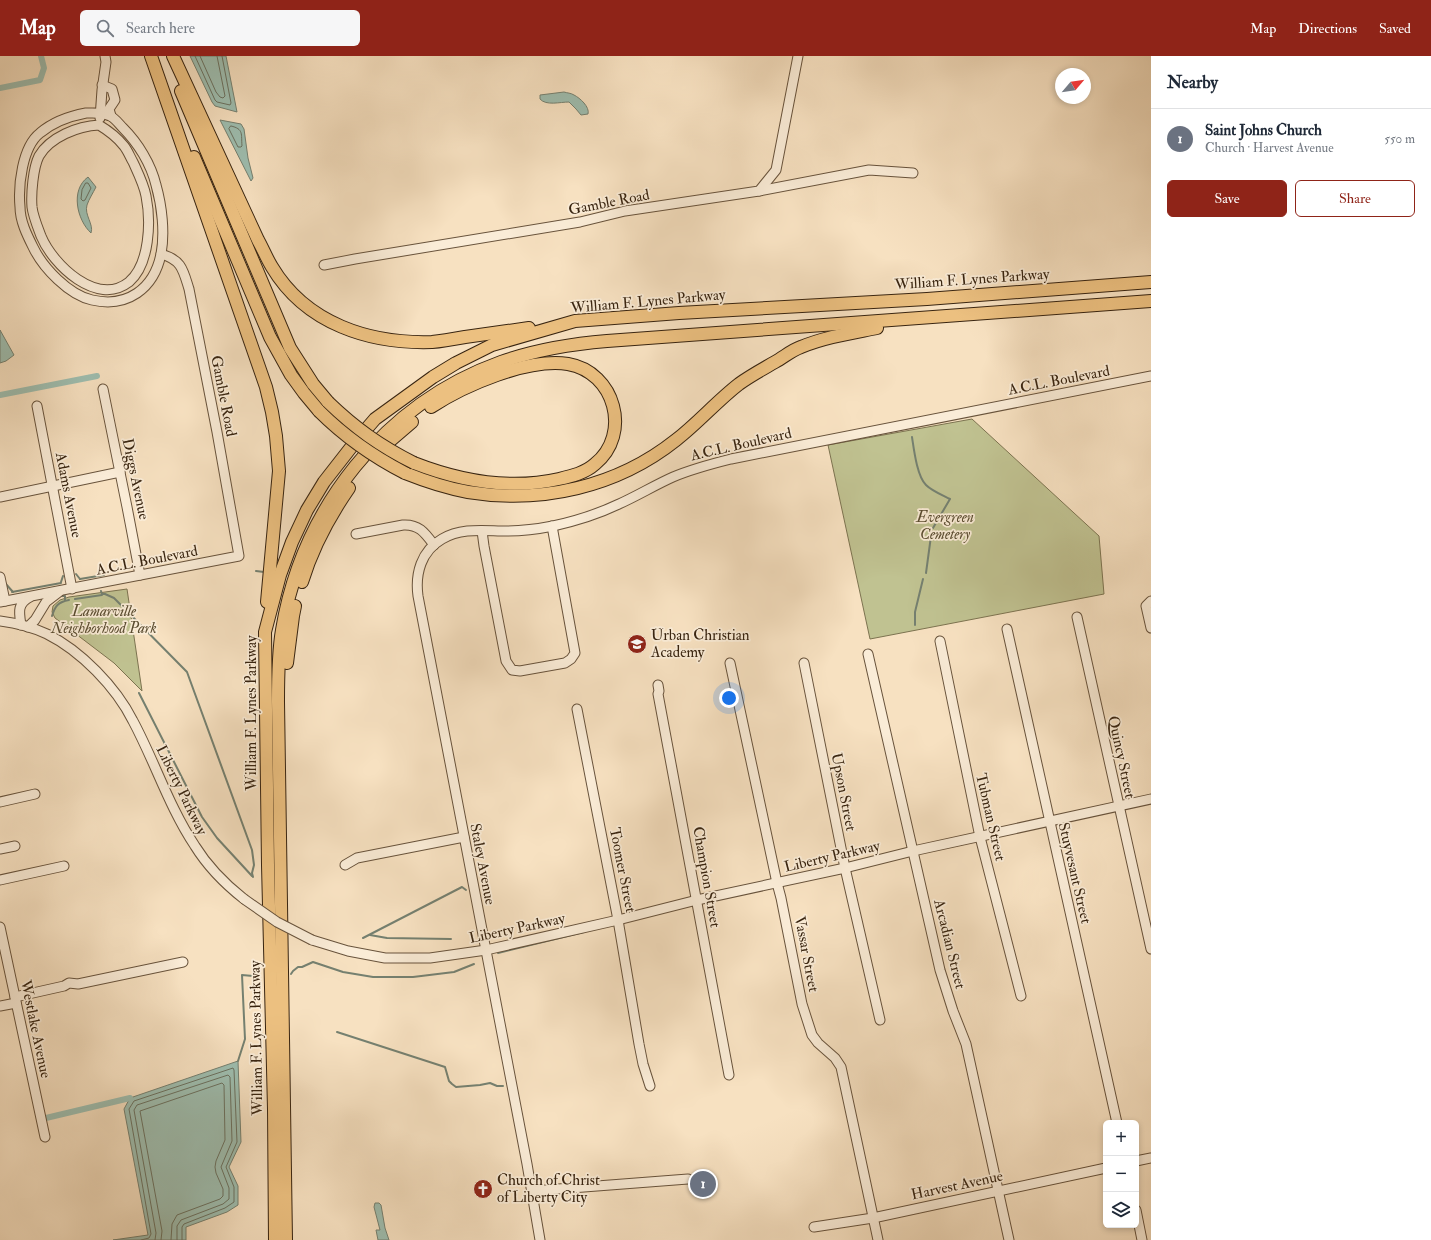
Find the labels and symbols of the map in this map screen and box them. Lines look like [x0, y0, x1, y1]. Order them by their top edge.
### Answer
north arrow [1055, 68, 1091, 104]
street label: Gamble Road [567, 185, 652, 220]
street label: William F. Lynes Parkway [893, 265, 1051, 294]
street label: William F. Lynes Parkway [569, 285, 727, 318]
street label: Gamble Road [206, 354, 241, 439]
street label: A.C.L. Boulevard [1006, 361, 1112, 400]
street label: A.C.L. Boulevard [688, 423, 794, 466]
street label: Diggs Avenue [118, 437, 153, 522]
street label: Adams Avenue [51, 450, 86, 539]
park label: Evergreen Cemetery [915, 508, 974, 544]
street label: A.C.L. Boulevard [94, 541, 200, 580]
park label: Lamarville Neighborhood Park [50, 602, 157, 638]
place label: Urban Christian Academy [650, 626, 750, 662]
school or university icon: Urban Christian Academy [626, 633, 648, 655]
street label: William F. Lynes Parkway [242, 635, 261, 792]
your location [719, 688, 739, 708]
street label: Quincy Street [1103, 714, 1140, 800]
street label: Liberty Parkway [152, 742, 212, 839]
street label: Upson Street [826, 751, 860, 833]
street label: Tubman Street [971, 771, 1010, 863]
street label: Stuyvesant Street [1054, 821, 1095, 926]
street label: Staley Avenue [465, 822, 500, 906]
street label: Champion Street [687, 825, 725, 929]
street label: Toomer Street [605, 826, 640, 914]
street label: Liberty Parkway [782, 836, 882, 877]
street label: Arcadian Street [929, 896, 970, 991]
street label: Liberty Parkway [467, 909, 567, 948]
street label: Vassar Street [790, 915, 823, 994]
street label: William F. Lynes Parkway [246, 960, 267, 1117]
street label: Westlake Avenue [16, 977, 55, 1080]
street label: Harvest Avenue [909, 1166, 1005, 1204]
pin: 1 [690, 1169, 716, 1199]
place label: Church of Christ of Liberty City [497, 1171, 600, 1207]
church icon: Church of Christ of Liberty City [472, 1178, 494, 1200]

